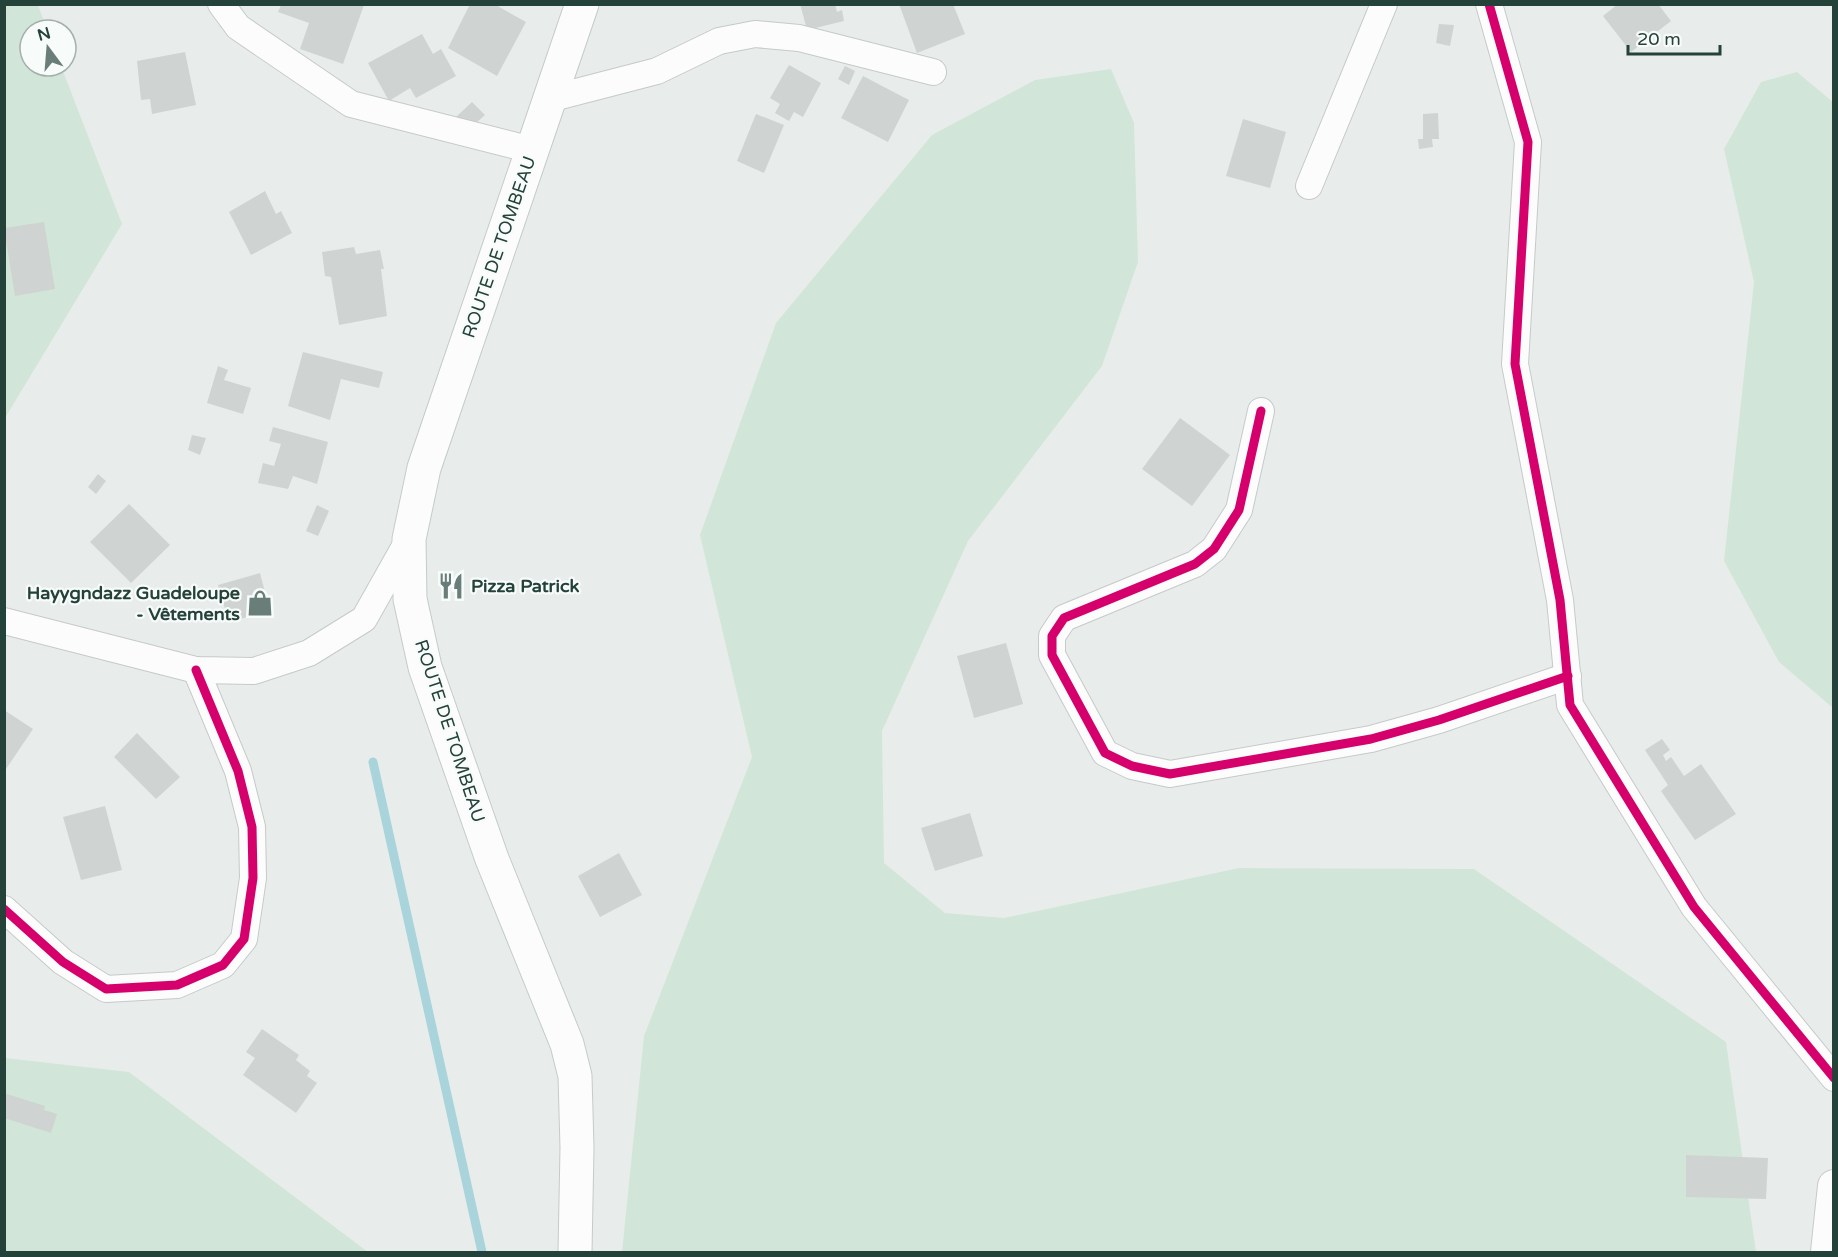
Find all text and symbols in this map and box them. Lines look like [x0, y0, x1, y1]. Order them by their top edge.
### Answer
north arrow [18, 18, 78, 78]
scale bar [1628, 18, 1720, 56]
text: N [35, 23, 53, 46]
text: 20 m [1637, 28, 1681, 50]
street label: ROUTE DE TOMBEAU [457, 153, 541, 341]
restaurant icon: Pizza Patrick [436, 571, 466, 601]
place label: Pizza Patrick [471, 575, 580, 597]
place label: Hayygndazz Guadeloupe - Vêtements [27, 582, 240, 625]
shop icon: Hayygndazz Guadeloupe - Vêtements [245, 588, 275, 618]
street label: ROUTE DE TOMBEAU [410, 637, 490, 825]

